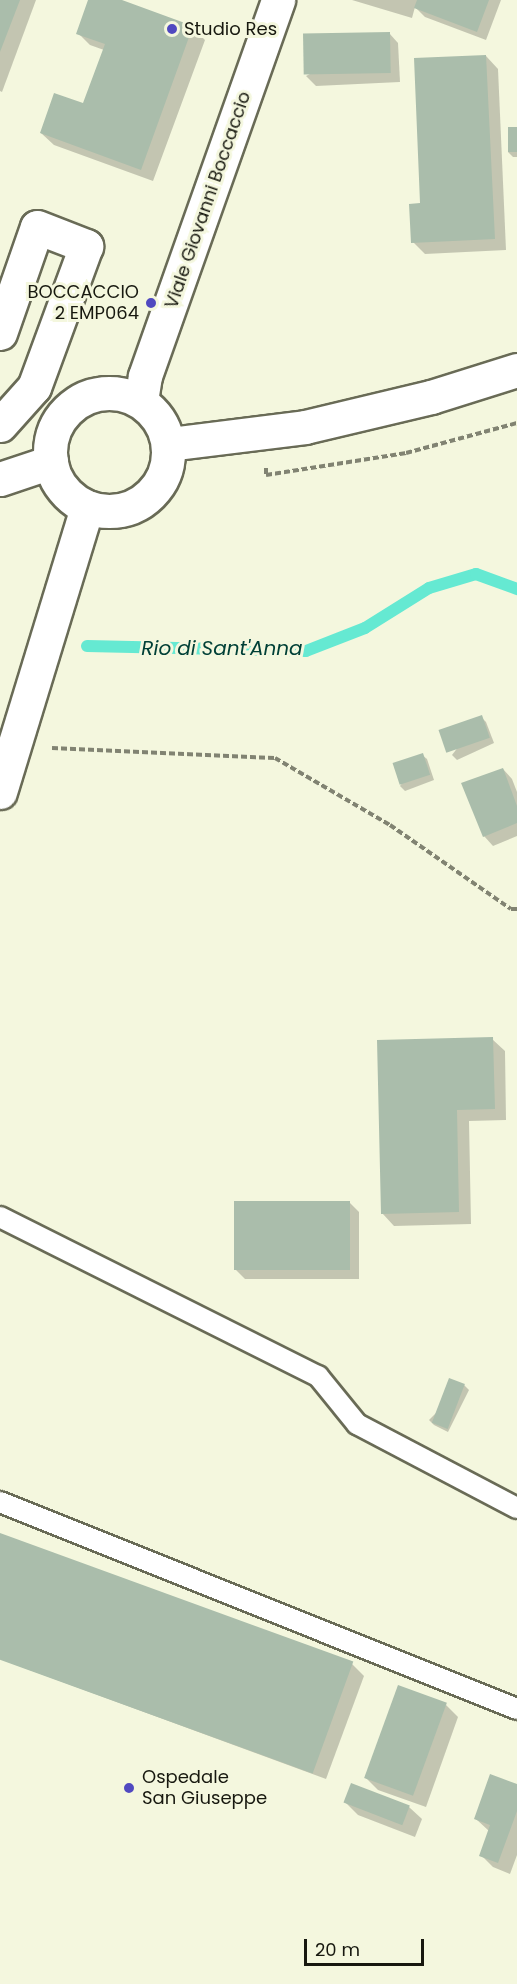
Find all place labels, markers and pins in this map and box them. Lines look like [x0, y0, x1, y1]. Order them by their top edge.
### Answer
place label: Studio Res [184, 18, 277, 40]
marker: Studio Res [165, 22, 179, 36]
place label: BOCCACCIO 2 EMP064 [28, 282, 139, 324]
marker: BOCCACCIO 2 EMP064 [144, 296, 158, 310]
place label: Ospedale San Giuseppe [142, 1767, 267, 1810]
marker: Ospedale San Giuseppe [120, 1779, 138, 1797]

